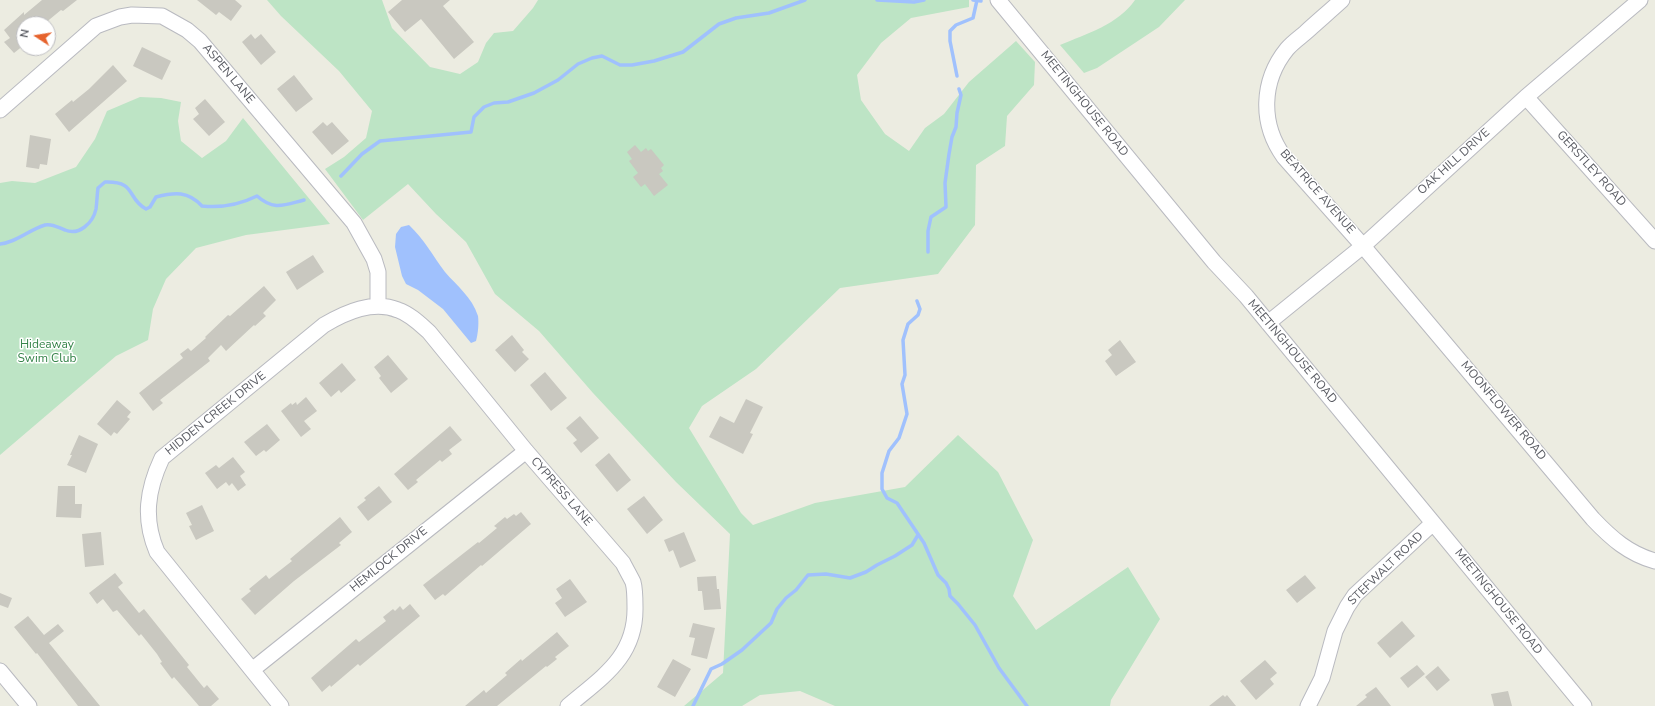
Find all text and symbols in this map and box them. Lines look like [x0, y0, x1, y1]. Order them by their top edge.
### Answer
north arrow [16, 16, 56, 56]
text: N [17, 28, 33, 39]
street label: ASPEN LANE [199, 41, 257, 107]
street label: MEETINGHOUSE ROAD [1037, 48, 1131, 160]
street label: OAK HILL DRIVE [1415, 126, 1493, 198]
street label: GERSTLEY ROAD [1553, 128, 1629, 210]
street label: BEATRICE AVENUE [1276, 147, 1358, 237]
street label: MEETINGHOUSE ROAD [1244, 297, 1340, 407]
park label: Hideaway Swim Club [18, 338, 76, 366]
street label: MOONFLOWER ROAD [1457, 358, 1549, 464]
street label: HIDDEN CREEK DRIVE [163, 369, 269, 459]
street label: CYPRESS LANE [527, 455, 595, 529]
street label: HEMLOCK DRIVE [347, 524, 431, 596]
street label: STEFWALT ROAD [1345, 529, 1427, 609]
street label: MEETINGHOUSE ROAD [1451, 546, 1545, 658]

